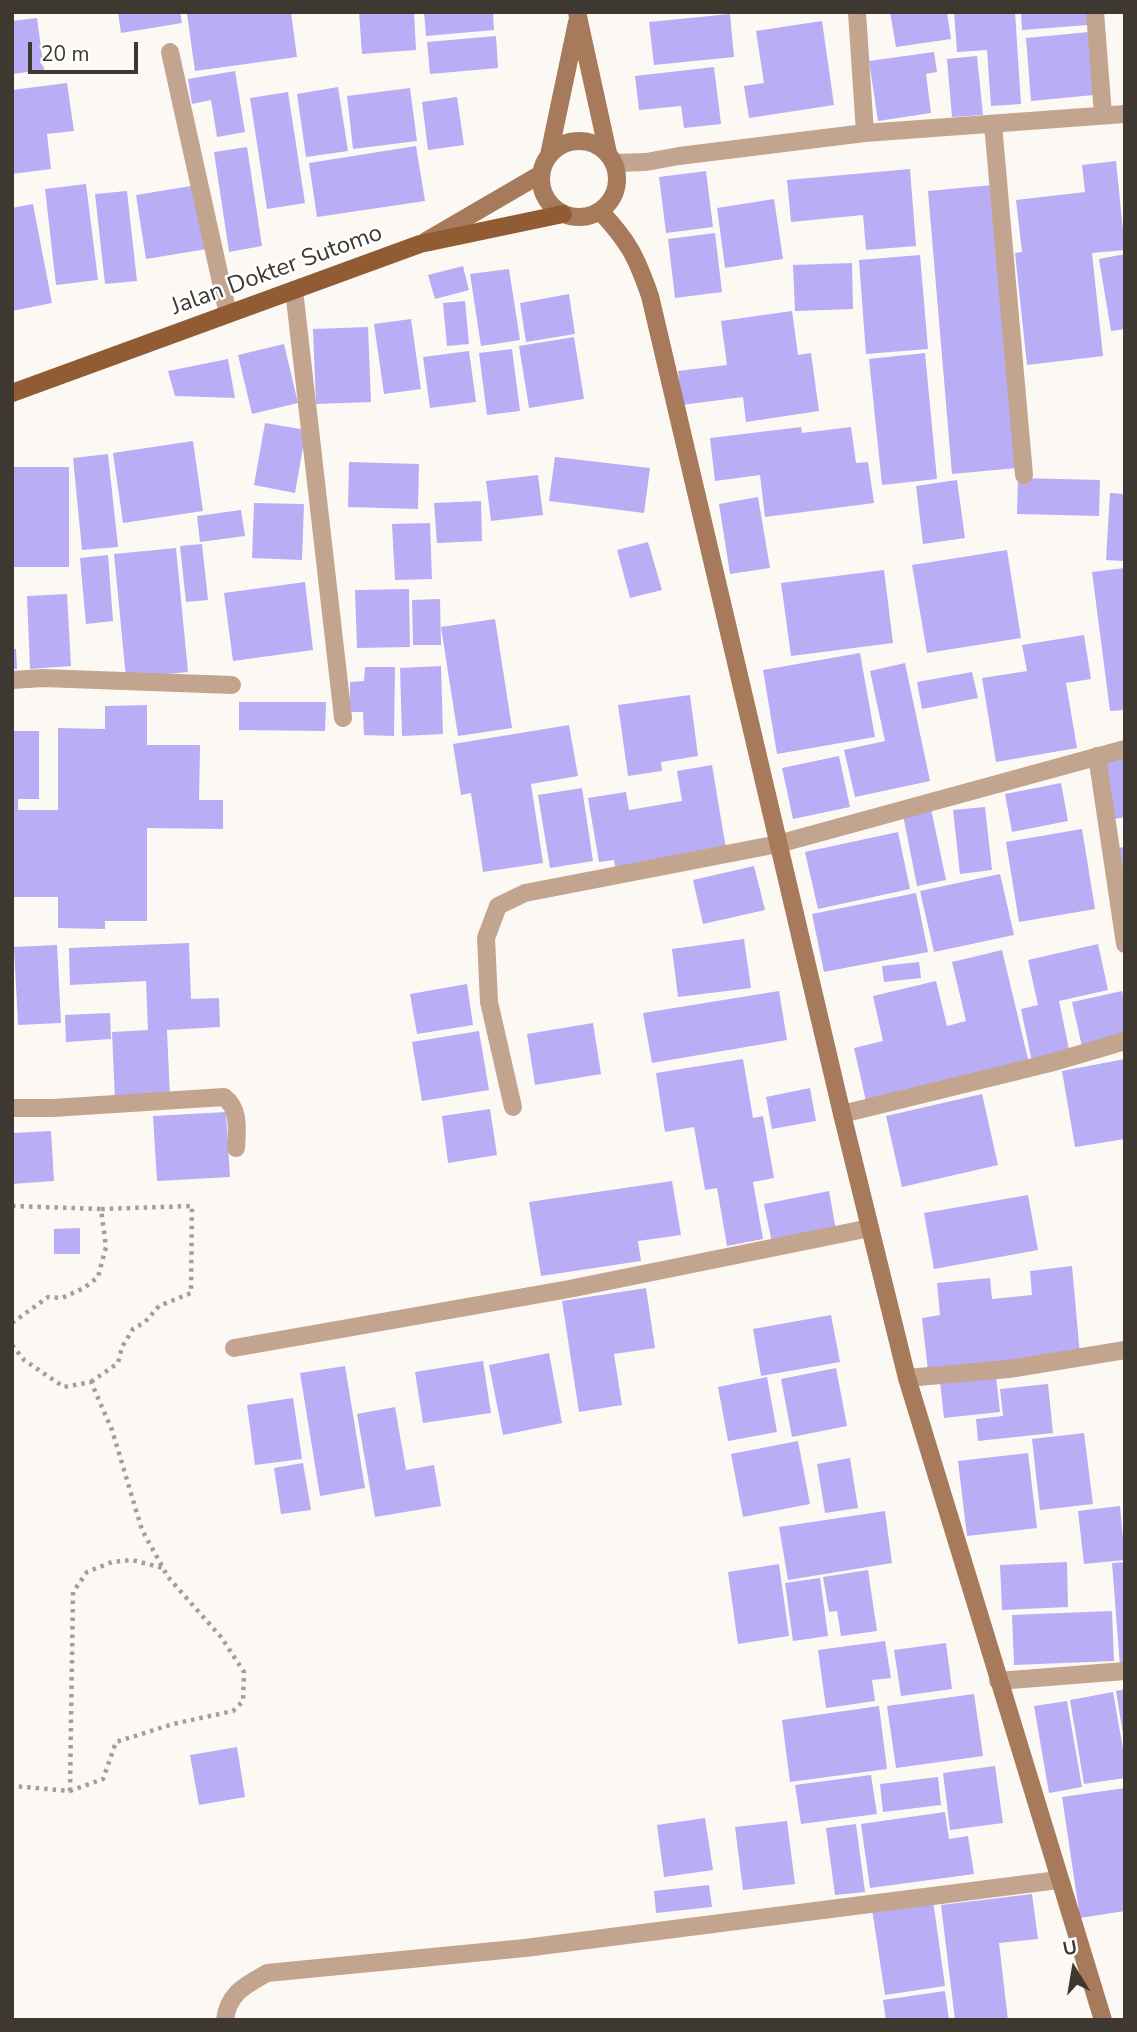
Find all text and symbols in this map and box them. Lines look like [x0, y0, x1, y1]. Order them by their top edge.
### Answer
scale bar [32, 28, 142, 72]
text: 20 m [41, 40, 90, 68]
street label: Jalan Dokter Sutomo [168, 219, 386, 323]
north arrow [1039, 1934, 1109, 2004]
text: U [1061, 1934, 1079, 1962]

